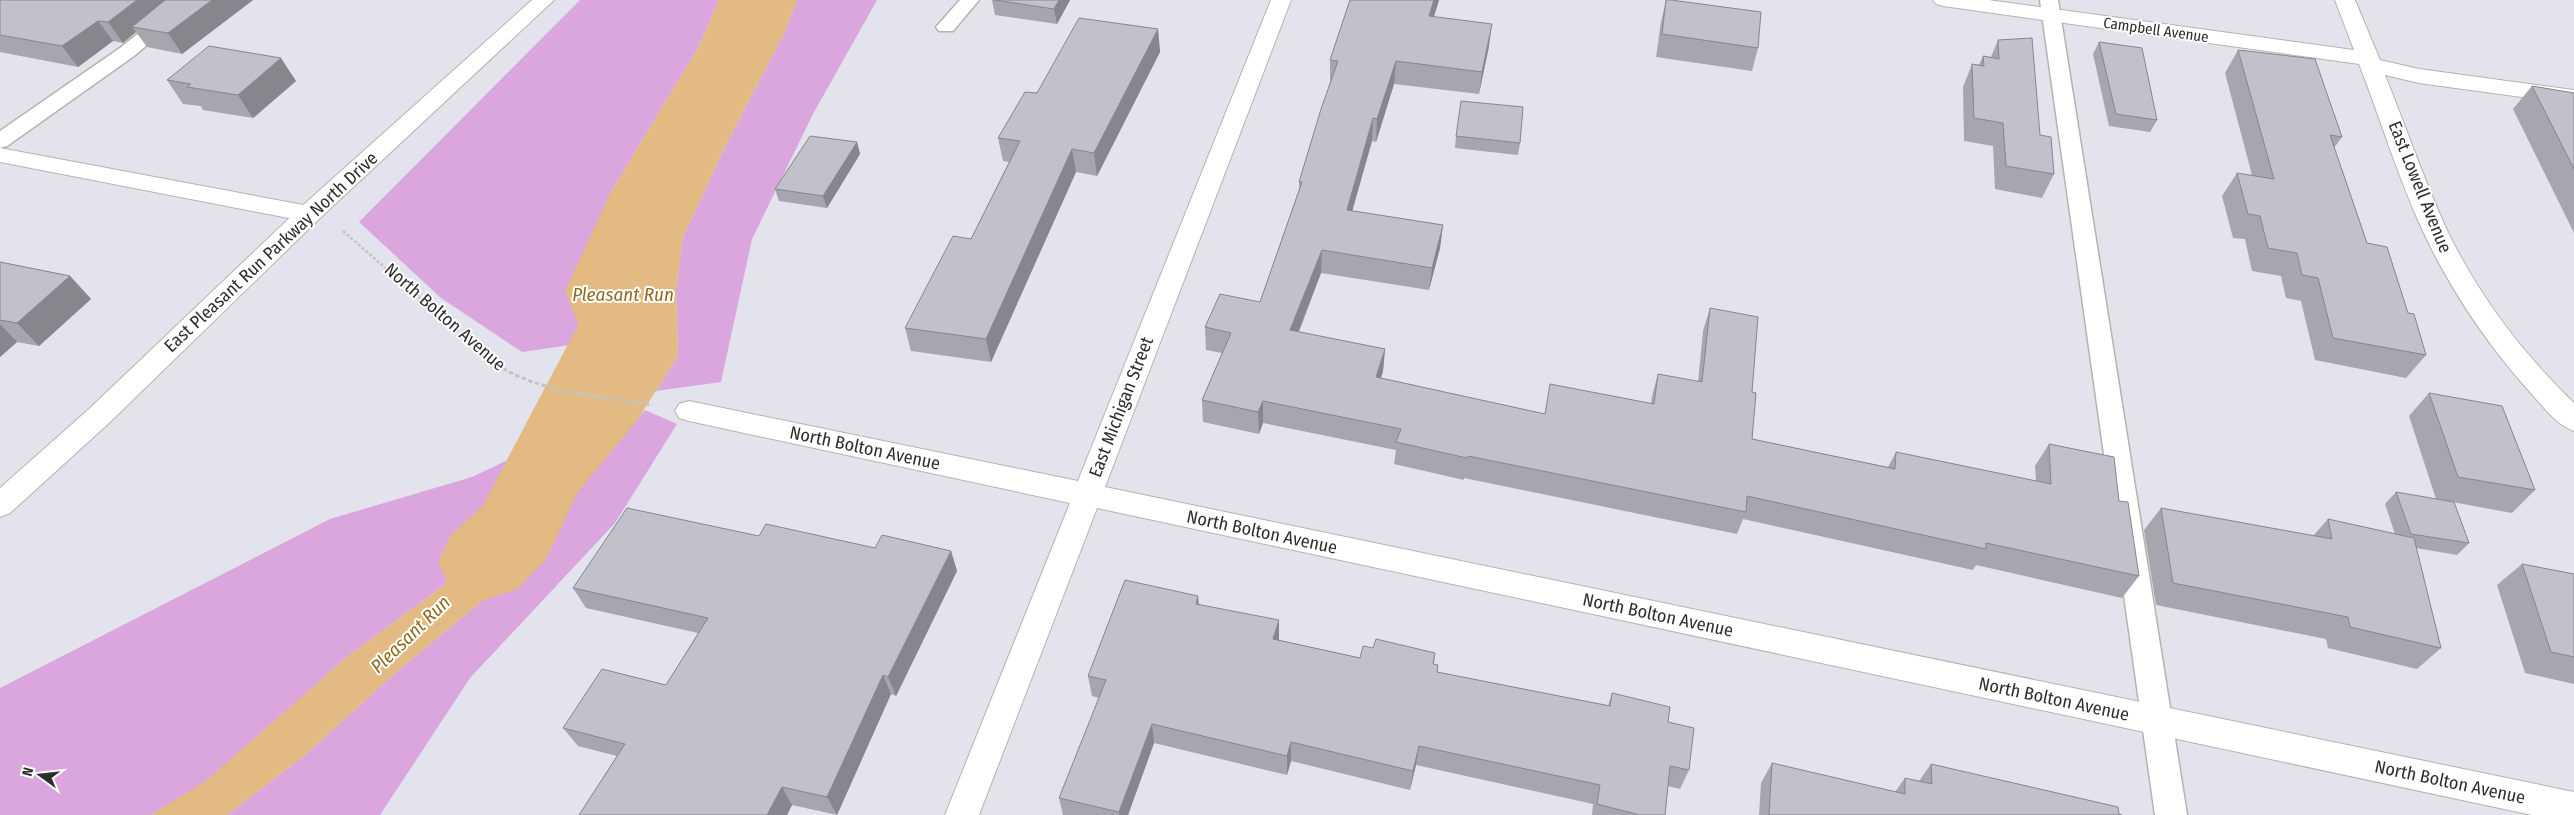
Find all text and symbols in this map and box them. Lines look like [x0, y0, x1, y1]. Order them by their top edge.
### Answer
street label: Campbell Avenue [2102, 14, 2210, 46]
street label: East Lowell Avenue [2384, 118, 2457, 256]
street label: East Pleasant Run Parkway North Drive [160, 147, 382, 357]
street label: North Bolton Avenue [380, 258, 510, 376]
water label: Pleasant Run [572, 283, 674, 306]
street label: East Michigan Street [1084, 334, 1158, 480]
street label: North Bolton Avenue [788, 421, 942, 475]
street label: North Bolton Avenue [1185, 505, 1339, 559]
street label: North Bolton Avenue [1581, 588, 1735, 642]
water label: Pleasant Run [366, 591, 455, 678]
street label: North Bolton Avenue [1977, 672, 2131, 726]
north arrow [15, 750, 65, 800]
street label: North Bolton Avenue [2373, 755, 2527, 809]
text: N [19, 766, 37, 778]

